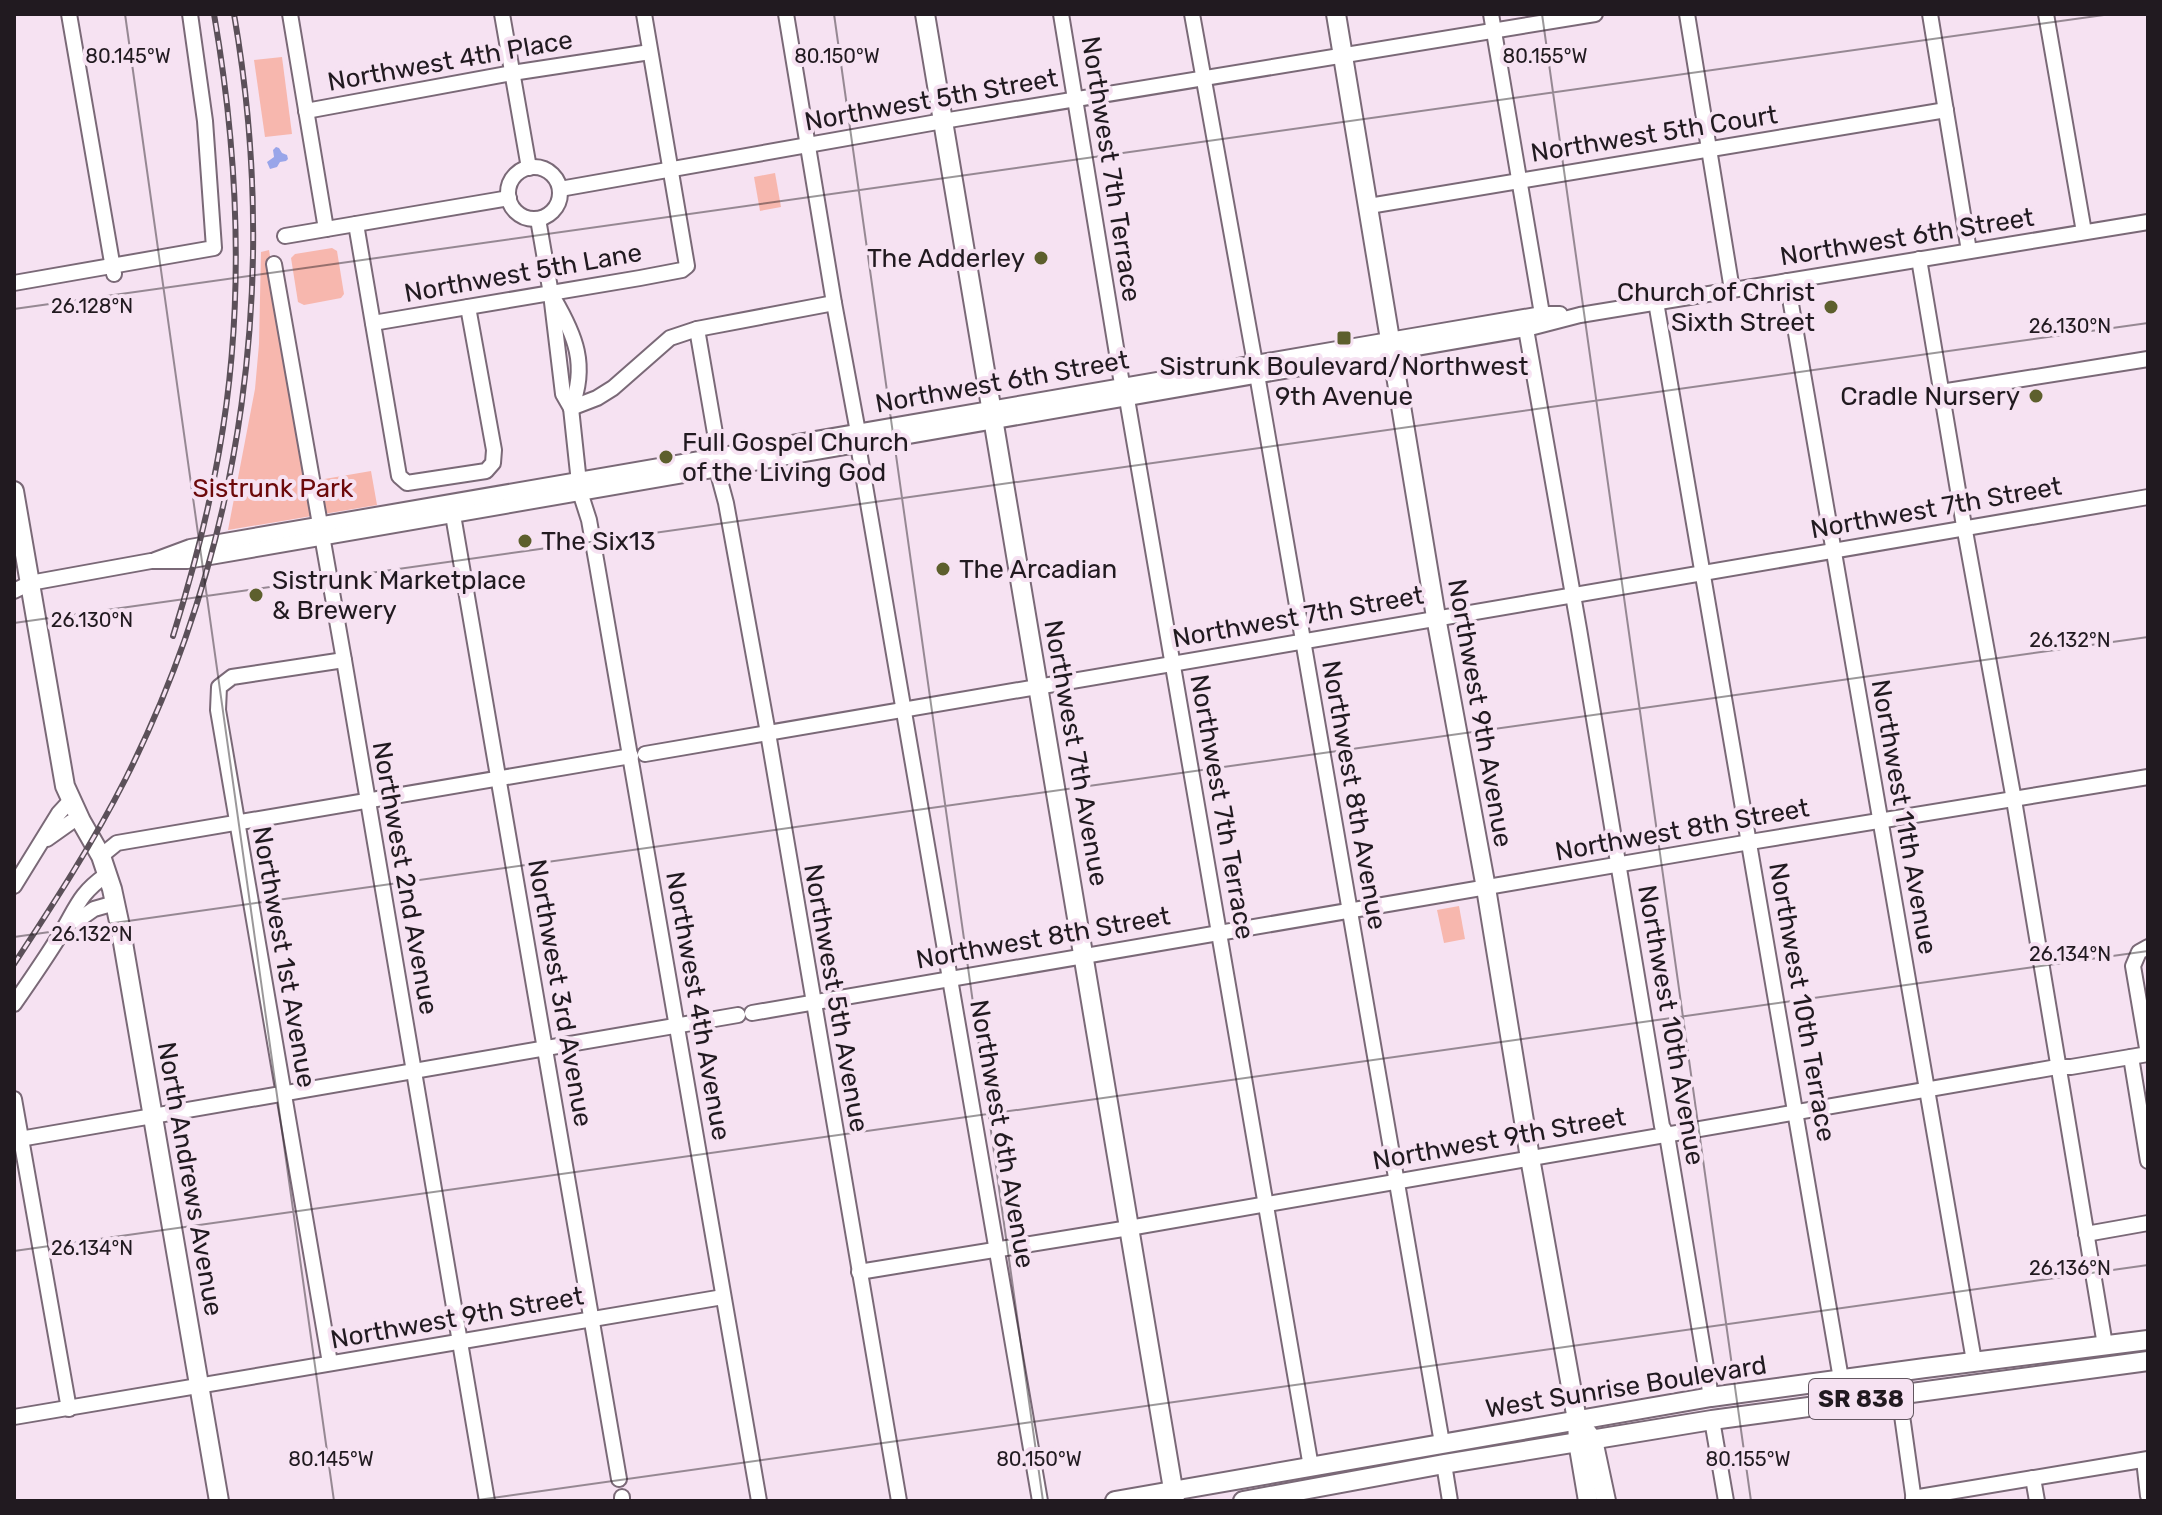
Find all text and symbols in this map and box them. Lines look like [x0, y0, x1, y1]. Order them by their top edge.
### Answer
street label: Northwest 4th Place [325, 24, 575, 98]
street label: Northwest 7th Terrace [1075, 34, 1147, 304]
text: 80.145°W [85, 44, 171, 68]
text: 80.150°W [794, 44, 880, 68]
text: 80.155°W [1503, 44, 1587, 68]
street label: Northwest 5th Street [802, 62, 1060, 138]
street label: Northwest 5th Court [1528, 99, 1780, 169]
street label: Northwest 6th Street [1778, 202, 2036, 272]
street label: Northwest 5th Lane [402, 237, 644, 309]
place label: The Adderley [867, 243, 1025, 274]
marker: The Adderley [1032, 249, 1050, 267]
place label: Church of Christ Sixth Street [1617, 277, 1815, 338]
text: 26.128°N [51, 294, 133, 318]
marker: Church of Christ Sixth Street [1822, 298, 1840, 316]
text: 26.130°N [2029, 314, 2111, 338]
marker: Sistrunk Boulevard/Northwest 9th Avenue [1335, 329, 1353, 347]
street label: Northwest 6th Street [873, 344, 1131, 420]
place label: Sistrunk Boulevard/Northwest 9th Avenue [1160, 351, 1528, 412]
place label: Cradle Nursery [1840, 381, 2020, 412]
marker: Cradle Nursery [2027, 387, 2045, 405]
place label: Full Gospel Church of the Living God [682, 427, 909, 488]
marker: Full Gospel Church of the Living God [657, 448, 675, 466]
street label: Northwest 7th Street [1808, 471, 2064, 545]
park label: Sistrunk Park [193, 473, 354, 504]
place label: The Six13 [541, 526, 656, 557]
marker: The Six13 [516, 532, 534, 550]
place label: The Arcadian [959, 554, 1117, 585]
marker: The Arcadian [934, 560, 952, 578]
place label: Sistrunk Marketplace & Brewery [272, 565, 526, 626]
street label: Northwest 9th Avenue [1441, 577, 1519, 849]
street label: Northwest 7th Street [1170, 580, 1426, 654]
marker: Sistrunk Marketplace & Brewery [247, 586, 265, 604]
text: 26.130°N [51, 608, 133, 632]
street label: Northwest 7th Avenue [1037, 618, 1115, 888]
text: 26.132°N [2029, 628, 2111, 652]
street label: Northwest 8th Avenue [1315, 658, 1393, 932]
street label: Northwest 7th Terrace [1183, 672, 1261, 942]
street label: Northwest 11th Avenue [1865, 677, 1943, 957]
street label: Northwest 2nd Avenue [366, 739, 444, 1017]
street label: Northwest 8th Street [1552, 792, 1812, 868]
street label: Northwest 1st Avenue [246, 824, 322, 1090]
street label: Northwest 3rd Avenue [521, 857, 599, 1129]
street label: Northwest 10th Terrace [1762, 860, 1842, 1144]
street label: Northwest 5th Avenue [797, 862, 875, 1134]
street label: Northwest 4th Avenue [659, 869, 737, 1143]
street label: Northwest 10th Avenue [1631, 883, 1711, 1167]
street label: Northwest 8th Street [913, 900, 1173, 976]
text: 26.132°N [51, 922, 133, 946]
text: 26.134°N [2029, 942, 2111, 966]
street label: Northwest 6th Avenue [963, 997, 1041, 1271]
street label: North Andrews Avenue [151, 1040, 229, 1318]
street label: Northwest 9th Street [1370, 1101, 1628, 1177]
text: 26.134°N [51, 1236, 133, 1260]
text: 26.136°N [2029, 1256, 2111, 1280]
street label: Northwest 9th Street [328, 1280, 586, 1356]
street label: West Sunrise Boulevard [1483, 1349, 1769, 1425]
road number: SR 838 [1809, 1379, 1913, 1419]
text: 80.145°W [288, 1447, 374, 1471]
text: 80.150°W [996, 1447, 1082, 1471]
text: 80.155°W [1706, 1447, 1790, 1471]

